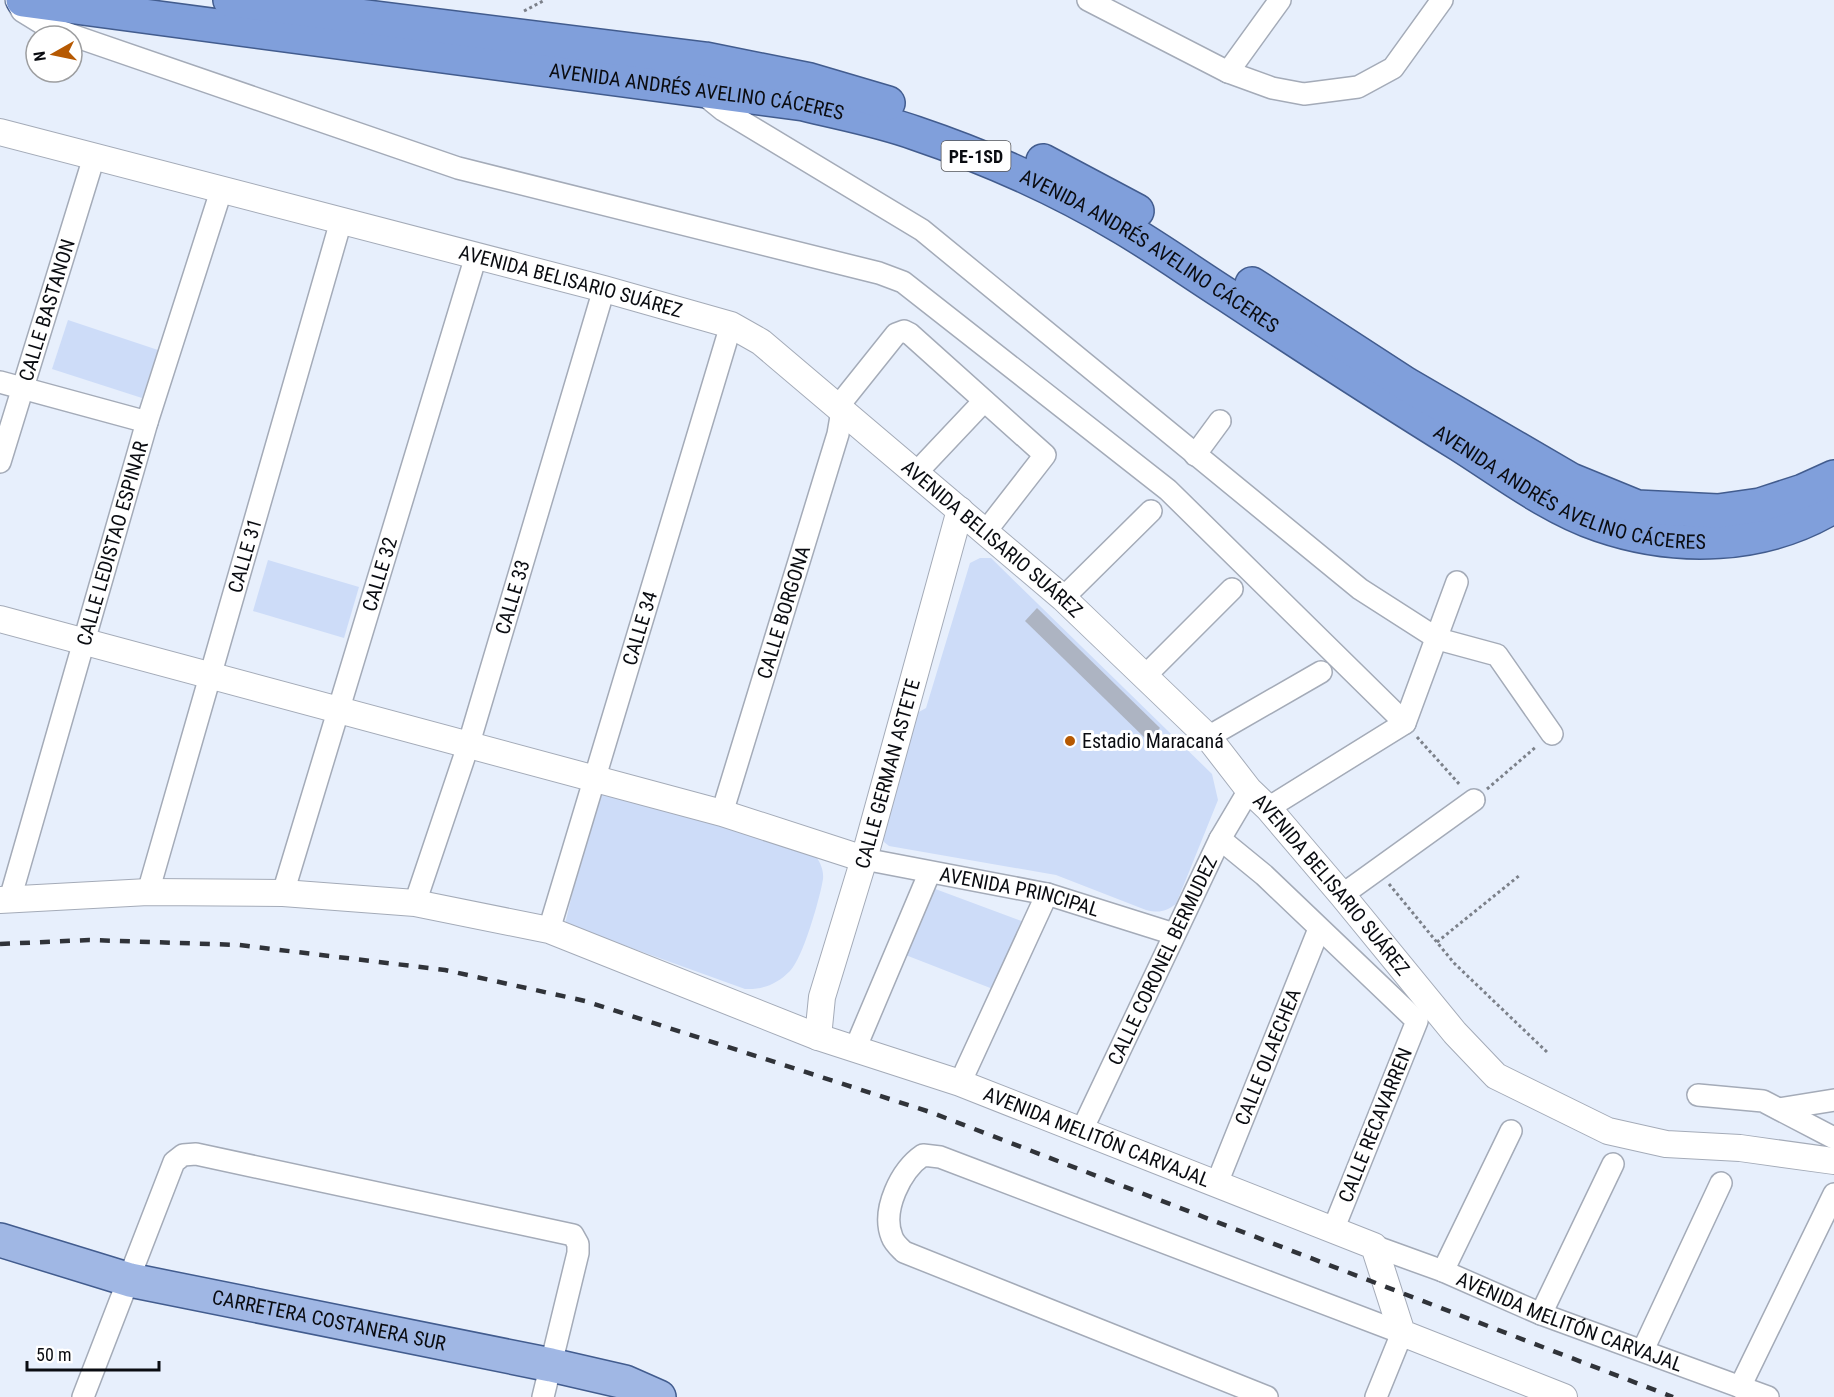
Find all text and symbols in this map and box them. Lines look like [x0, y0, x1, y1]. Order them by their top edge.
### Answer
north arrow [24, 24, 84, 84]
text: N [30, 50, 50, 63]
street label: AVENIDA ANDRÉS AVELINO CÁCERES [548, 58, 846, 125]
road number: PE-1SD [942, 141, 1010, 171]
street label: AVENIDA ANDRÉS AVELINO CÁCERES [1016, 164, 1283, 338]
street label: CALLE BASTANON [14, 236, 80, 384]
street label: AVENIDA BELISARIO SUÁREZ [457, 240, 685, 323]
street label: AVENIDA ANDRÉS AVELINO CÁCERES [1429, 420, 1706, 554]
street label: CALLE LEDISTAO ESPINAR [71, 438, 153, 648]
street label: AVENIDA BELISARIO SUÁREZ [897, 455, 1088, 622]
street label: CALLE 31 [223, 516, 267, 596]
street label: CALLE 32 [357, 534, 402, 614]
street label: CALLE BORGONA [752, 542, 815, 682]
street label: CALLE 33 [490, 557, 535, 637]
street label: CALLE 34 [617, 588, 662, 668]
street label: CALLE GERMAN ASTETE [850, 676, 925, 871]
place label: Estadio Maracaná [1082, 729, 1224, 753]
marker: Estadio Maracaná [1063, 734, 1077, 748]
street label: AVENIDA BELISARIO SUÁREZ [1248, 789, 1415, 980]
street label: CALLE CORONEL BERMUDEZ [1103, 852, 1222, 1069]
street label: AVENIDA PRINCIPAL [938, 862, 1102, 922]
street label: CALLE OLAECHEA [1230, 985, 1306, 1129]
street label: CALLE RECAVARREN [1333, 1044, 1417, 1206]
street label: AVENIDA MELITÓN CARVAJAL [980, 1082, 1213, 1192]
street label: AVENIDA MELITÓN CARVAJAL [1453, 1266, 1686, 1377]
street label: CARRETERA COSTANERA SUR [210, 1285, 448, 1356]
scale bar [27, 1334, 159, 1372]
text: 50 m [36, 1344, 71, 1365]

